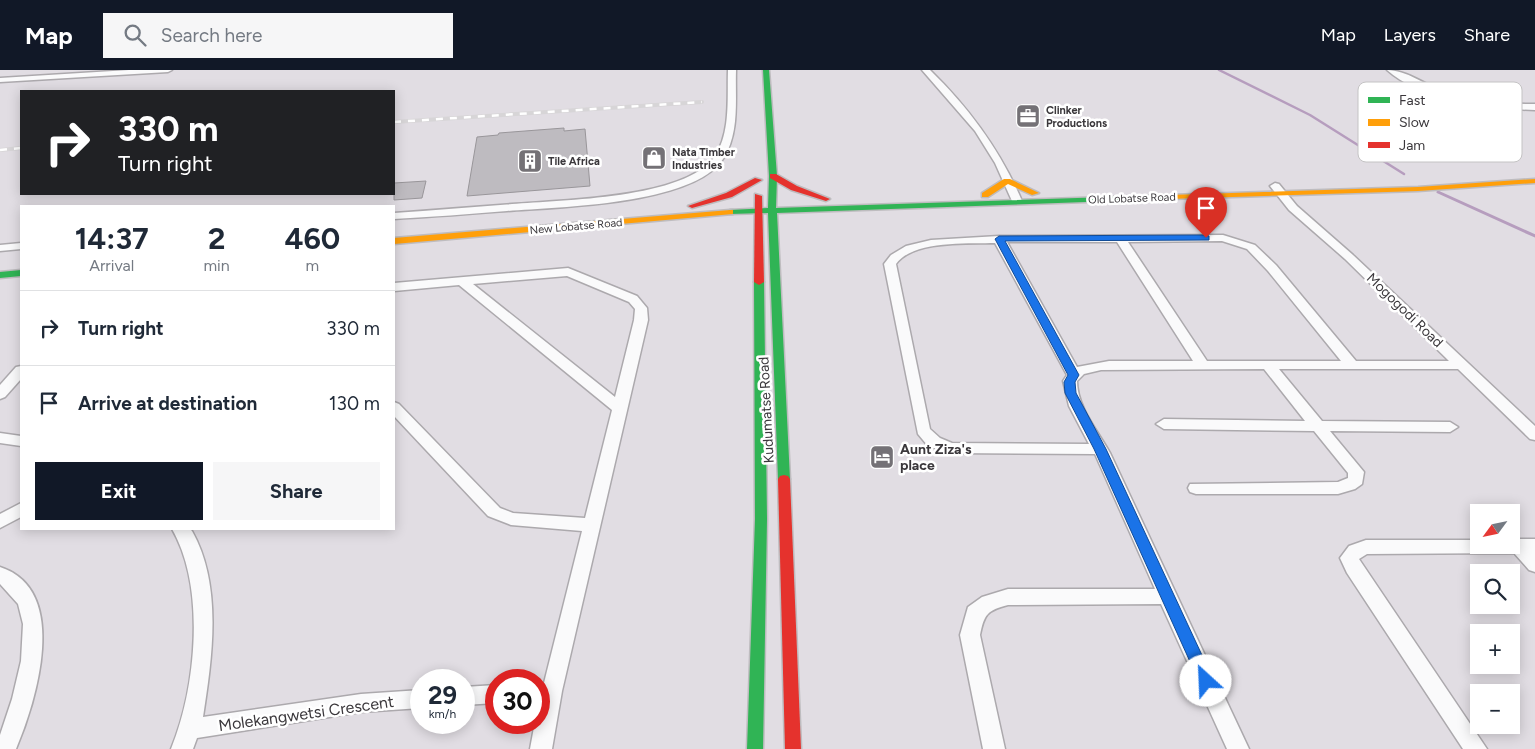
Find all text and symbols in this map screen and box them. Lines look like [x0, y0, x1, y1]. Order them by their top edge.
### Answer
search box [103, 13, 453, 58]
text: Map [25, 21, 73, 50]
icon: search [121, 21, 149, 49]
text: Search here [161, 24, 262, 47]
text: Map [1321, 24, 1356, 46]
text: Layers [1384, 24, 1436, 46]
text: Share [1464, 24, 1510, 46]
legend [1358, 82, 1522, 162]
text: Fast [1399, 92, 1425, 109]
office icon: Clinker Productions [1015, 103, 1041, 129]
place label: Clinker Productions [1046, 104, 1107, 130]
text: 330 m [118, 108, 218, 150]
icon: right [35, 110, 100, 175]
text: Slow [1399, 114, 1430, 131]
text: Jam [1399, 137, 1425, 154]
shop icon: Nata Timber Industries [641, 145, 667, 171]
place label: Nata Timber Industries [672, 146, 736, 172]
building icon: Tile Africa [517, 148, 543, 174]
text: Turn right [118, 150, 213, 177]
place label: Tile Africa [548, 155, 600, 168]
pin [1185, 187, 1227, 238]
street label: Old Lobatse Road [1088, 190, 1176, 207]
icon: arrive [1192, 194, 1220, 222]
street label: New Lobatse Road [529, 216, 623, 237]
text: 14:37 [75, 220, 149, 257]
text: 2 [208, 220, 225, 257]
text: 460 [284, 220, 340, 257]
text: Arrival [89, 256, 134, 275]
text: min [203, 256, 230, 275]
text: m [306, 256, 319, 275]
street label: Mogogodi Road [1363, 270, 1446, 351]
icon: right [35, 314, 63, 342]
text: Turn right [78, 317, 164, 340]
text: 330 m [326, 317, 380, 340]
street label: Kudumatse Road [755, 356, 778, 464]
icon: arrive [35, 389, 63, 417]
text: Arrive at destination [78, 392, 257, 415]
text: 130 m [329, 392, 380, 415]
place label: Aunt Ziza's place [900, 441, 972, 474]
hotel icon: Aunt Ziza's place [869, 444, 895, 470]
button: Exit [35, 462, 203, 520]
button: Share [213, 462, 380, 520]
north arrow [1470, 504, 1520, 554]
map controls [1470, 504, 1520, 734]
button: search [1470, 564, 1520, 614]
button: + [1470, 624, 1520, 674]
position arrow [1179, 654, 1231, 706]
speed limit sign: 30 [485, 669, 550, 734]
text: 29 [428, 680, 457, 710]
button: − [1470, 684, 1520, 734]
street label: Molekangwetsi Crescent [217, 692, 395, 735]
text: km/h [429, 707, 456, 721]

